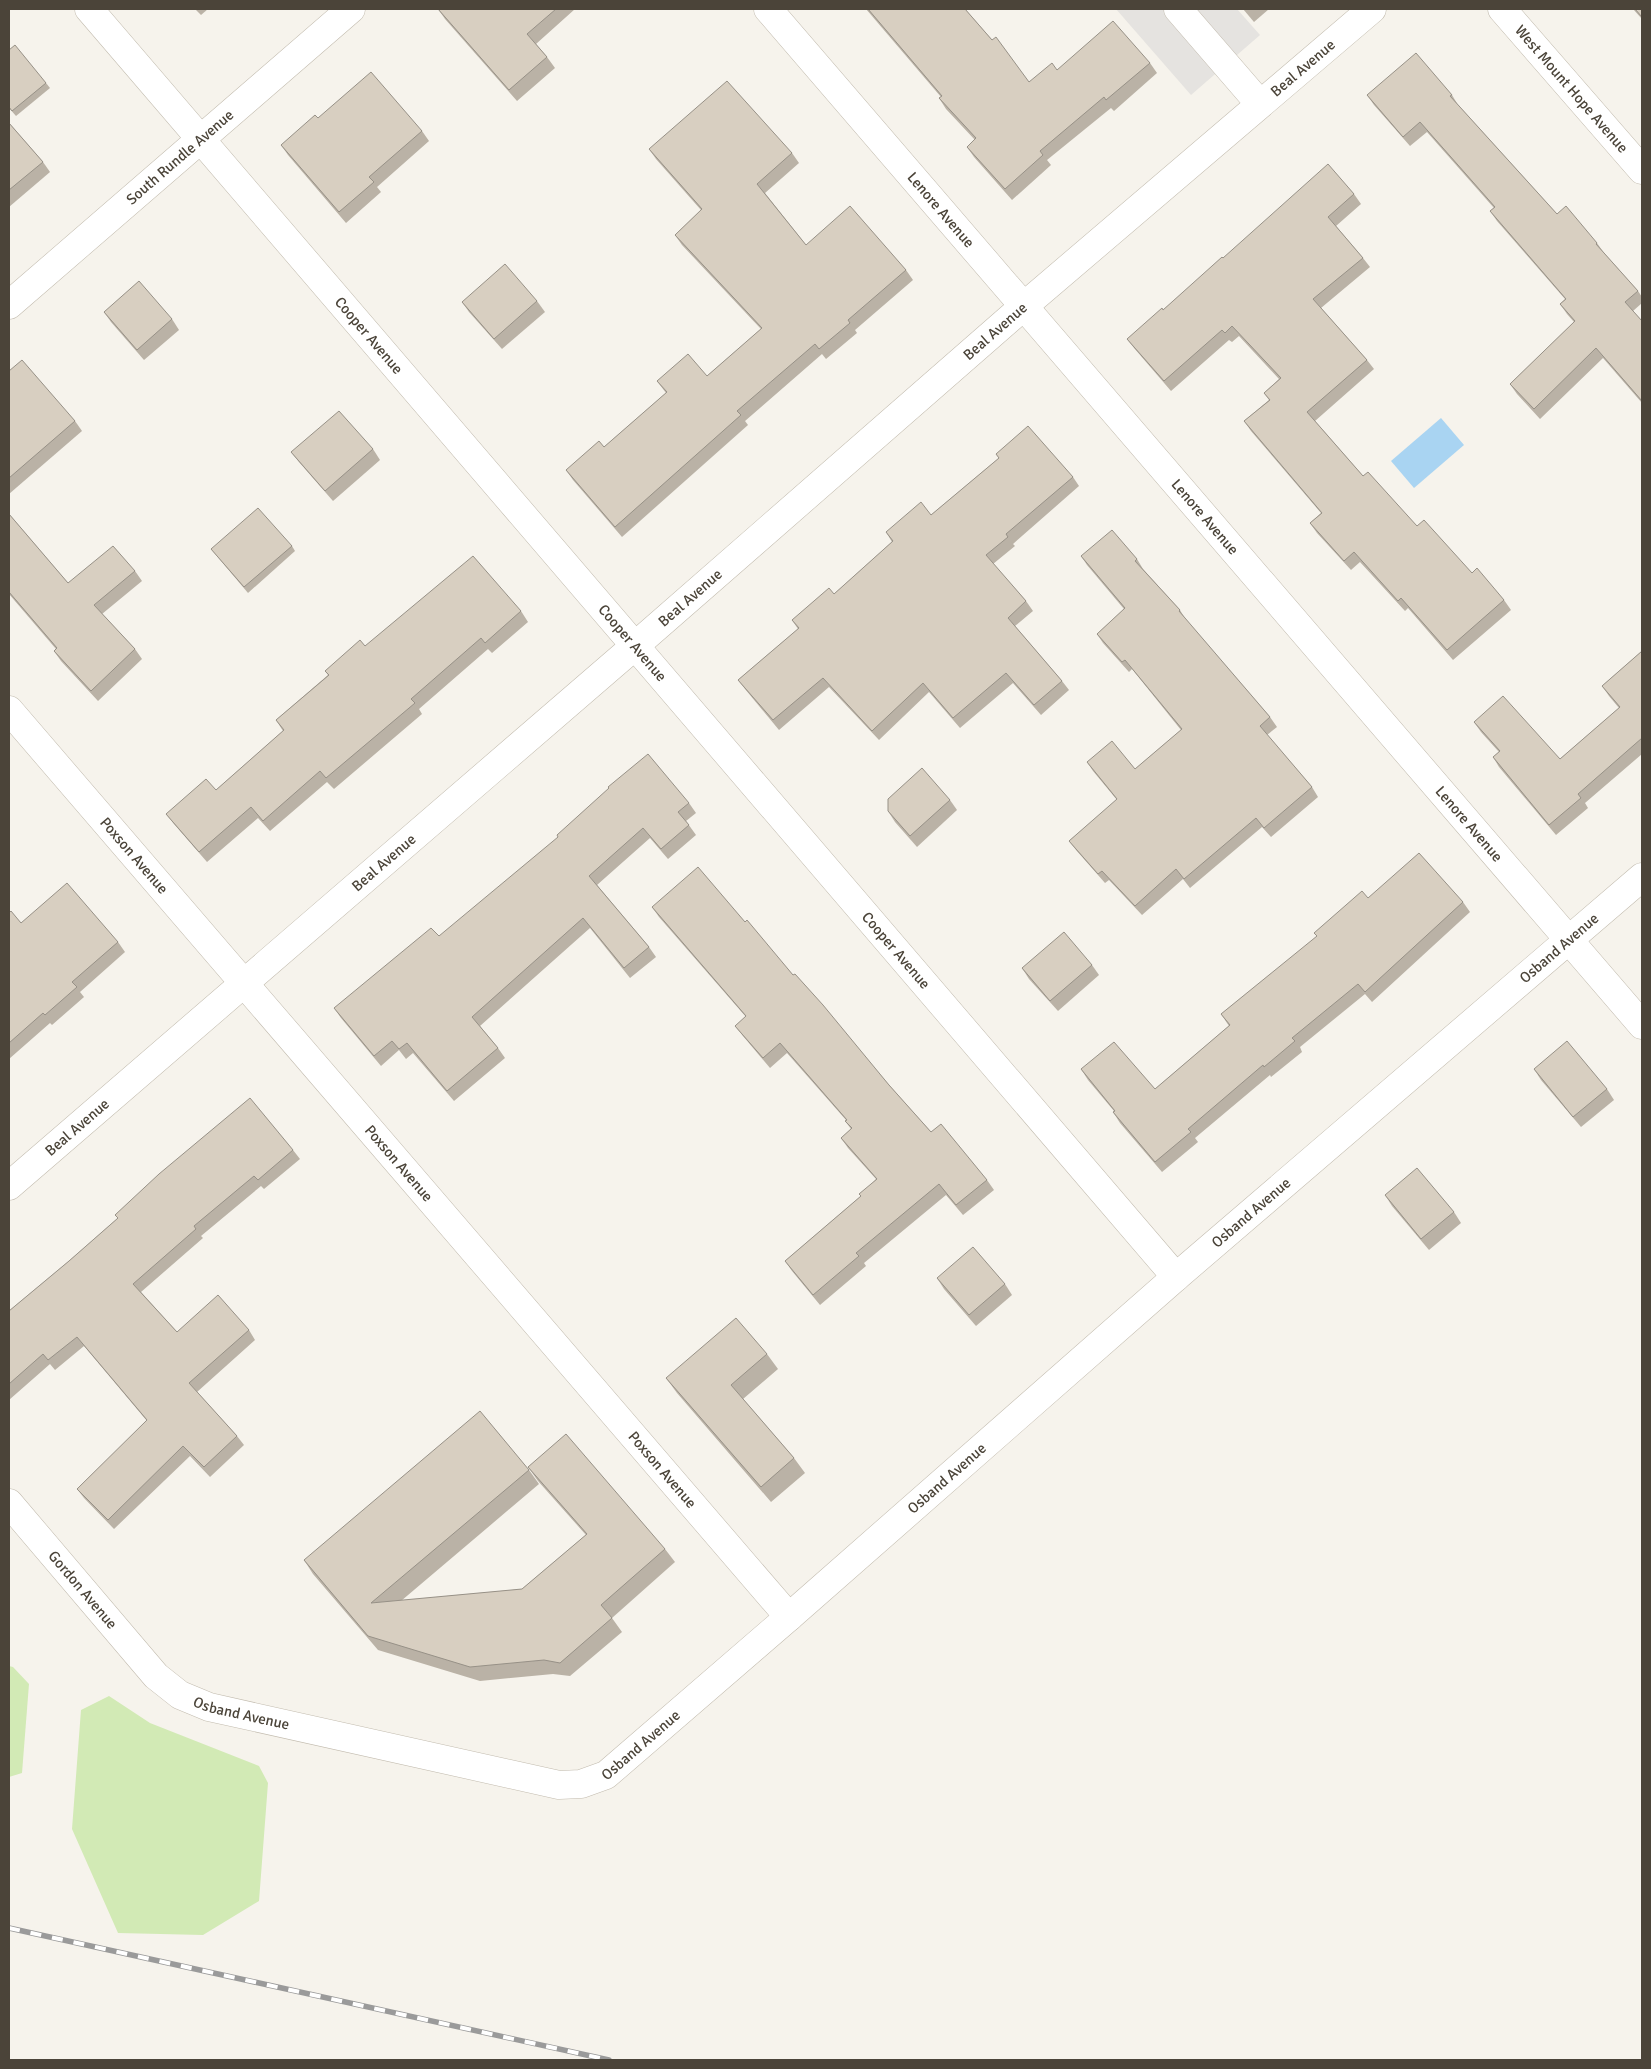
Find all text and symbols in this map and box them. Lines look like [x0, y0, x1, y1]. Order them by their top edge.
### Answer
street label: West Mount Hope Avenue [1511, 21, 1632, 157]
street label: Beal Avenue [1267, 36, 1339, 100]
street label: South Rundle Avenue [123, 106, 237, 208]
street label: Lenore Avenue [903, 168, 978, 251]
street label: Cooper Avenue [331, 293, 407, 378]
street label: Beal Avenue [959, 299, 1031, 364]
street label: Lenore Avenue [1167, 475, 1242, 558]
street label: Beal Avenue [654, 565, 726, 630]
street label: Cooper Avenue [594, 601, 670, 685]
street label: Lenore Avenue [1432, 782, 1507, 865]
street label: Poxson Avenue [96, 814, 172, 898]
street label: Beal Avenue [348, 830, 420, 895]
street label: Cooper Avenue [858, 908, 934, 993]
street label: Osband Avenue [1516, 909, 1602, 987]
street label: Beal Avenue [41, 1095, 113, 1160]
street label: Poxson Avenue [361, 1121, 437, 1205]
street label: Osband Avenue [1208, 1174, 1294, 1251]
street label: Poxson Avenue [624, 1428, 700, 1512]
street label: Osband Avenue [904, 1439, 990, 1518]
street label: Gordon Avenue [45, 1547, 121, 1633]
street label: Osband Avenue [191, 1692, 291, 1734]
street label: Osband Avenue [598, 1706, 684, 1784]

